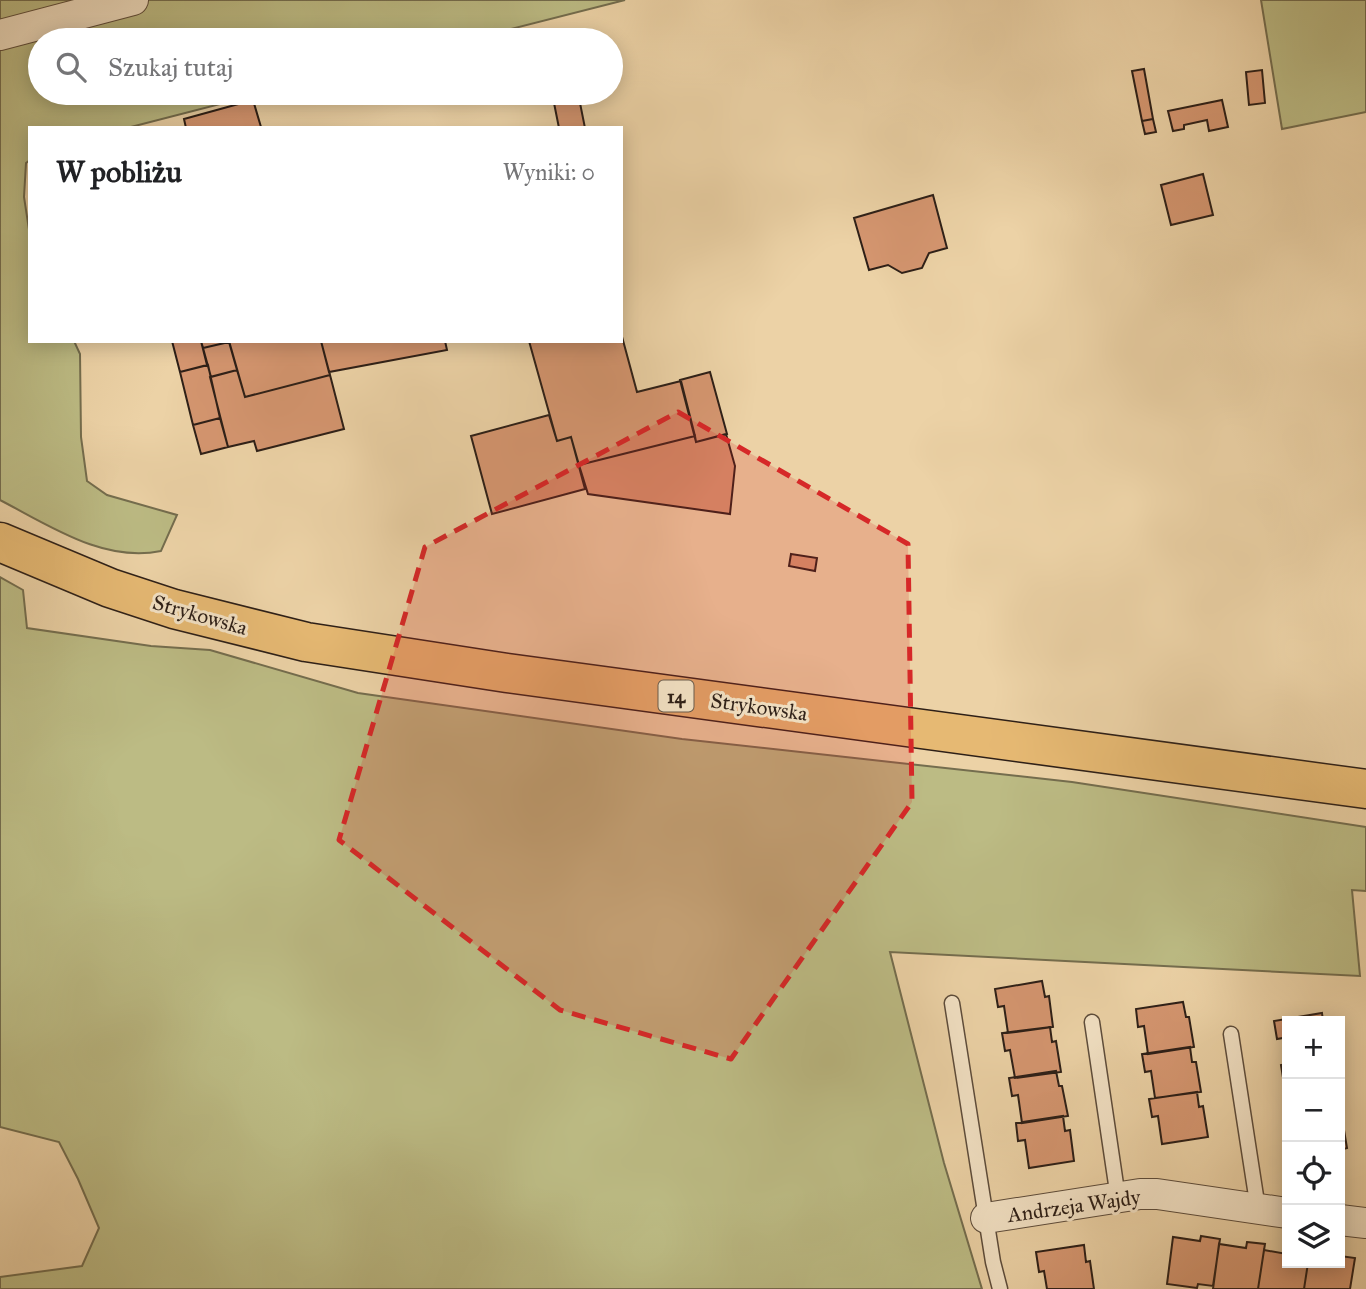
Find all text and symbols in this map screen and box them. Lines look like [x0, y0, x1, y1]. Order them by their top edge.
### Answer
search box [28, 28, 623, 105]
icon: search [52, 48, 90, 86]
text: Szukaj tutaj [108, 51, 233, 83]
text: W pobliżu [56, 154, 182, 190]
text: Wyniki: 0 [503, 158, 595, 186]
street label: Strykowska [150, 589, 250, 641]
road number: 14 [658, 680, 694, 712]
street label: Strykowska [709, 687, 809, 727]
map controls [1282, 1016, 1345, 1268]
button: + [1282, 1016, 1345, 1079]
button: − [1282, 1079, 1345, 1142]
button: locate [1282, 1142, 1345, 1205]
street label: Andrzeja Wajdy [1005, 1184, 1143, 1228]
button: layers [1282, 1205, 1345, 1268]

